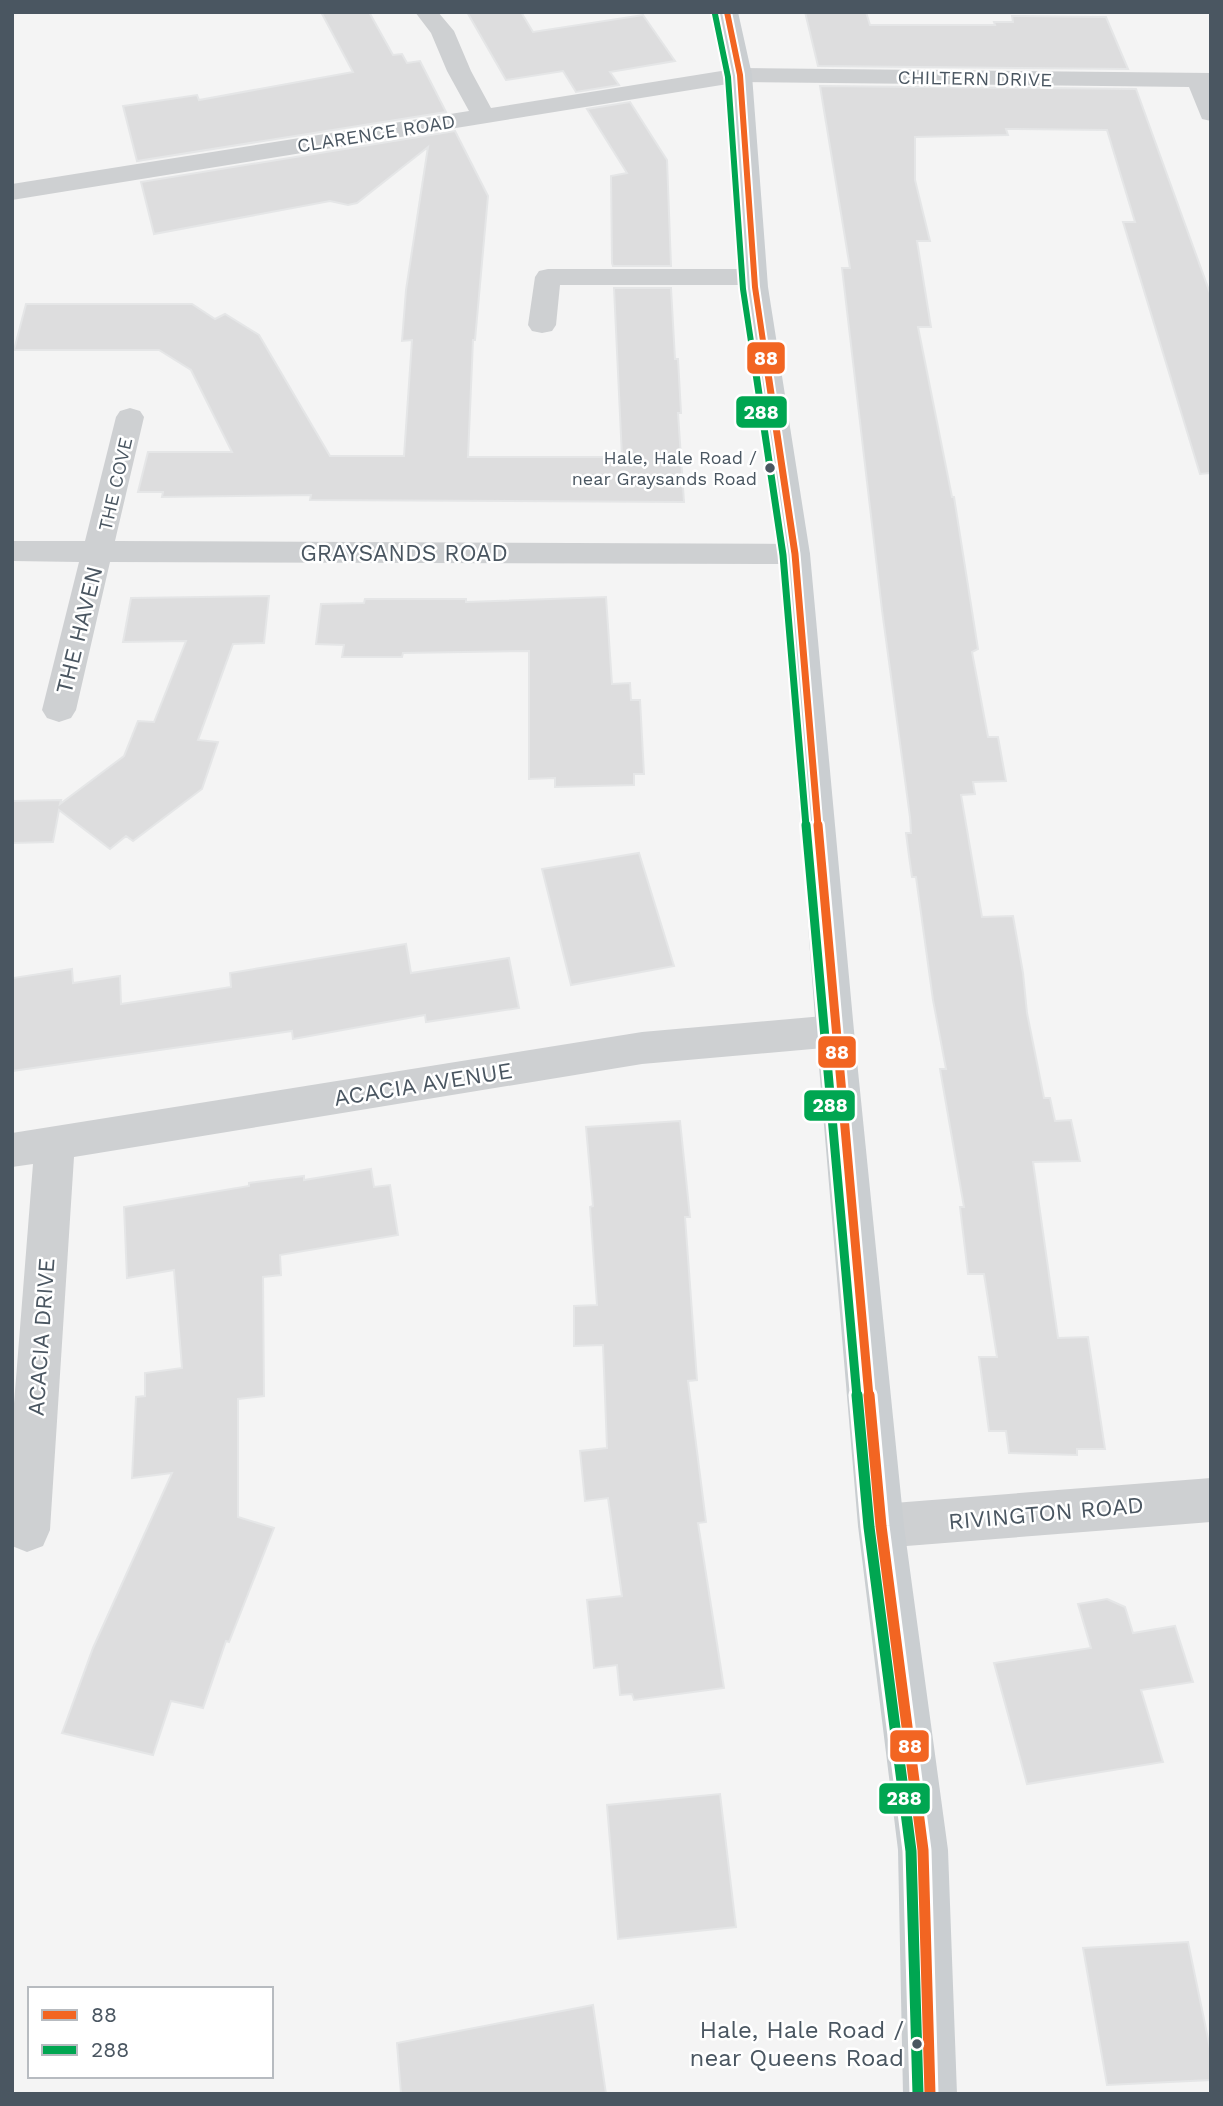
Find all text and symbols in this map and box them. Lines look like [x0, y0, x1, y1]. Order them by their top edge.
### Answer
street label: CHILTERN DRIVE [898, 66, 1052, 91]
street label: CLARENCE ROAD [295, 110, 457, 157]
line badge: 88 [746, 341, 786, 375]
text: 88 [754, 347, 778, 370]
line badge: 288 [735, 395, 788, 429]
text: 288 [743, 401, 779, 424]
street label: THE COVE [94, 435, 137, 533]
place label: Hale, Hale Road / near Graysands Road [572, 447, 757, 489]
marker: Hale, Hale Road / near Graysands Road [763, 461, 777, 475]
street label: GRAYSANDS ROAD [300, 540, 508, 567]
street label: THE HAVEN [51, 564, 108, 697]
line badge: 88 [817, 1035, 857, 1069]
text: 88 [825, 1041, 849, 1064]
street label: ACACIA AVENUE [332, 1057, 514, 1112]
line badge: 288 [803, 1089, 856, 1122]
text: 288 [812, 1094, 848, 1117]
street label: ACACIA DRIVE [23, 1257, 60, 1417]
street label: RIVINGTON ROAD [947, 1492, 1145, 1535]
line badge: 88 [889, 1729, 930, 1763]
text: 88 [898, 1735, 922, 1758]
line badge: 288 [878, 1782, 931, 1815]
text: 288 [886, 1787, 922, 1810]
legend [28, 1987, 273, 2078]
text: 88 [91, 2002, 117, 2027]
place label: Hale, Hale Road / near Queens Road [690, 2016, 904, 2072]
text: 288 [91, 2037, 129, 2062]
marker: Hale, Hale Road / near Queens Road [910, 2037, 924, 2051]

